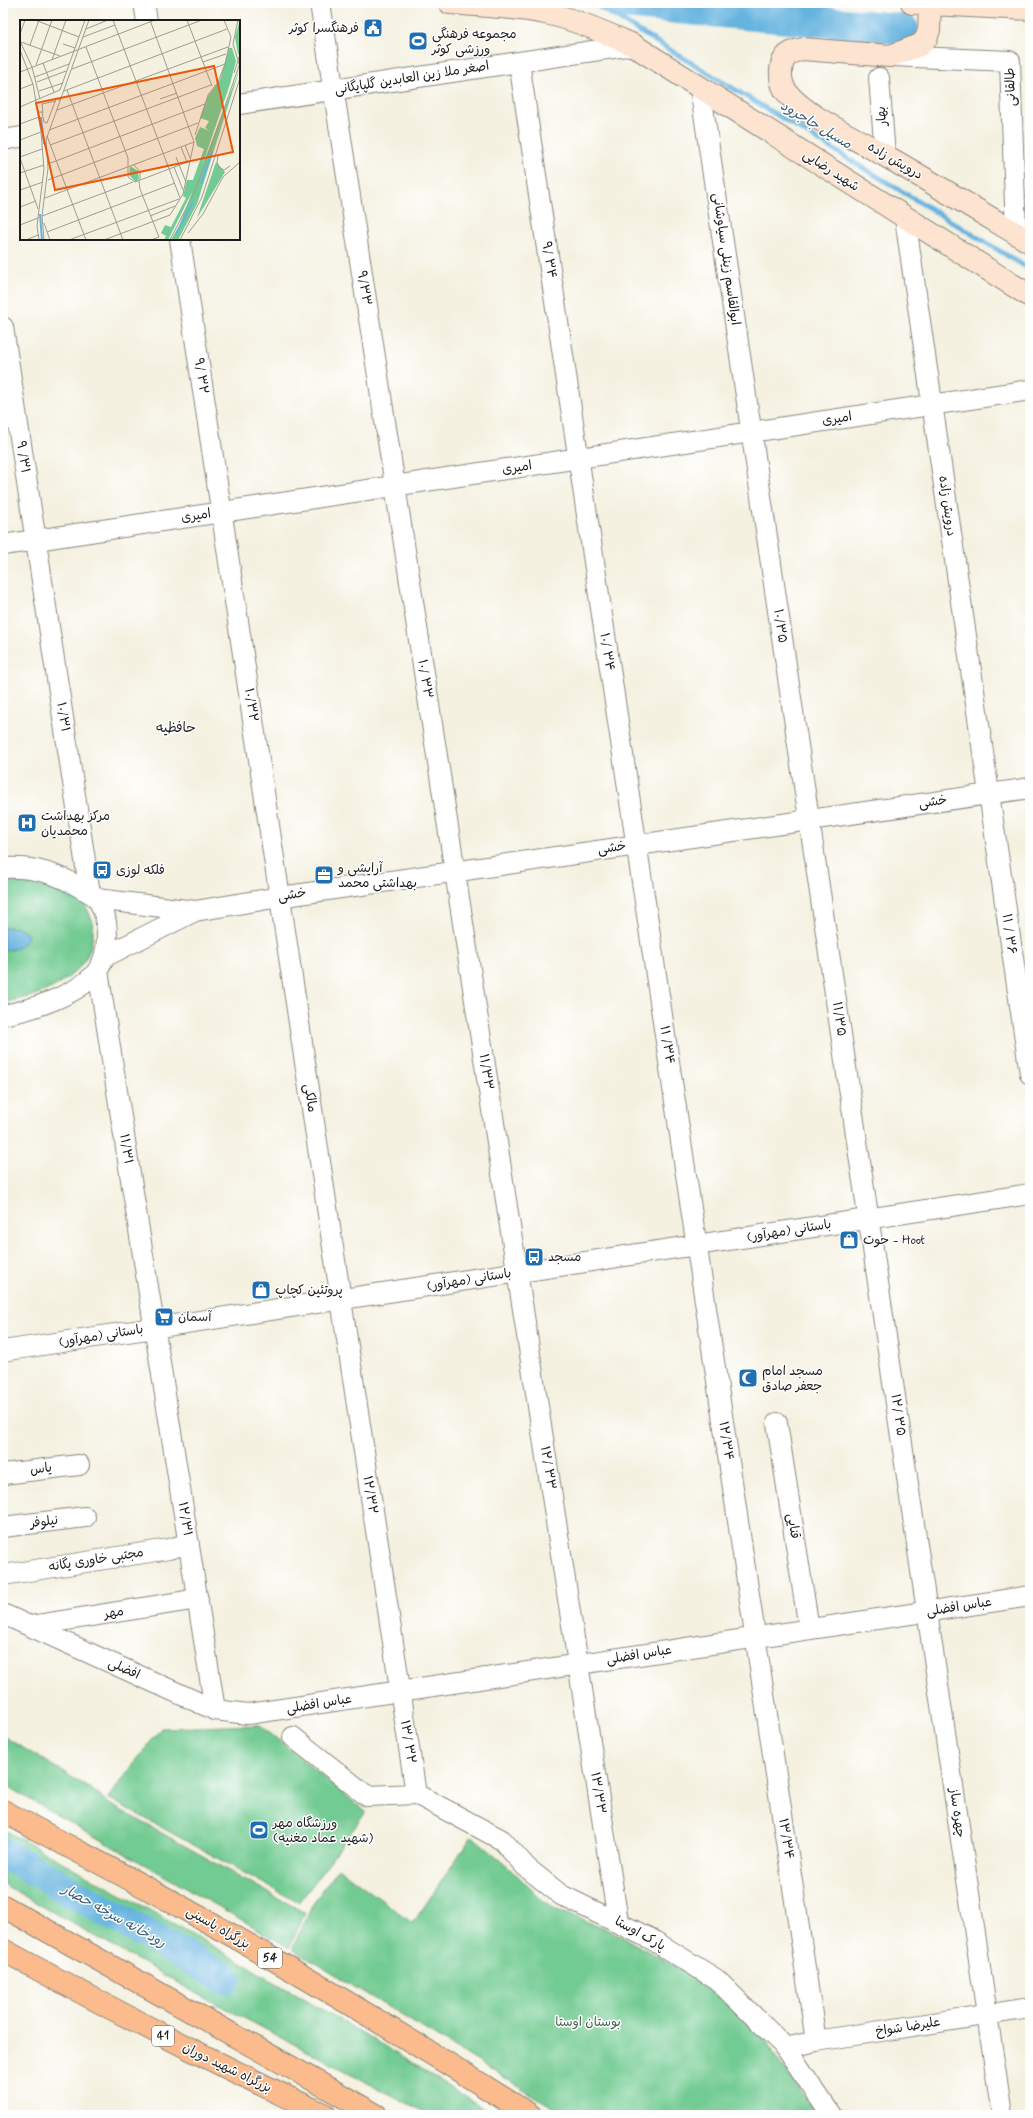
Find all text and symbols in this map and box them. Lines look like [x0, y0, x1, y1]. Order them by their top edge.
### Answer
public building icon: فرهنگسرا کوثر [362, 17, 384, 39]
inset map [20, 20, 240, 240]
place label: فرهنگسرا کوثر [288, 20, 359, 37]
place label: مجموعه فرهنگی ورزشی کوثر [431, 26, 517, 58]
sports icon: مجموعه فرهنگی ورزشی کوثر [407, 30, 429, 52]
street label: اصغر ملا زین العابدین گلپایگانی [333, 57, 491, 99]
street label: طالقانی [1002, 67, 1020, 107]
water label: مسیل جاجرود [777, 97, 856, 154]
street label: بهار [873, 106, 891, 127]
street label: درویش زاده [864, 138, 926, 184]
street label: شهید رضایی [800, 146, 862, 196]
street label: ابوالقاسم زینلی سیاوشانی [707, 192, 744, 326]
street label: ۹/ ۳۴ [538, 240, 560, 280]
street label: ۹/۳۳ [353, 269, 375, 307]
street label: ۹/ ۳۲ [190, 356, 212, 396]
street label: امیری [821, 408, 853, 430]
street label: ۹ /۳۱ [12, 440, 34, 474]
street label: امیری [501, 457, 533, 479]
street label: درویش زاده [934, 474, 960, 538]
street label: امیری [180, 505, 212, 527]
street label: ۱۰/۳۵ [769, 608, 791, 644]
street label: ۱۰/ ۳۴ [596, 632, 618, 672]
street label: ۱۰/ ۳۳ [414, 658, 436, 700]
street label: ۱۰/۳۲ [240, 687, 262, 723]
street label: ۱۰/۳۱ [52, 701, 74, 733]
district label: حافظیه [156, 719, 196, 737]
street label: خشی [918, 792, 948, 812]
place label: مرکز بهداشت محمدیان [41, 808, 110, 840]
hospital icon: مرکز بهداشت محمدیان [16, 812, 38, 834]
street label: خشی [597, 838, 627, 858]
bus stop icon: فلکه لوزی [91, 859, 113, 881]
place label: آرایشی و بهداشتی محمد [337, 860, 417, 892]
place label: فلکه لوزی [116, 862, 165, 879]
office icon: آرایشی و بهداشتی محمد [313, 864, 335, 886]
street label: خشی [277, 884, 308, 906]
street label: ۱۱ / ۳۶ [998, 913, 1020, 955]
street label: ۱۱/۳۵ [828, 1001, 850, 1037]
street label: ۱۱ /۳۴ [656, 1024, 678, 1066]
street label: ۱۱/۳۳ [475, 1053, 497, 1091]
street label: مالکی [299, 1083, 321, 1113]
street label: ۱۱/۳۱ [115, 1133, 137, 1165]
street label: باستانی (مهرآور) [746, 1216, 832, 1246]
shop icon: حوت - Hoot [838, 1229, 860, 1251]
place label: حوت - Hoot [863, 1232, 925, 1249]
bus stop icon: مسجد [523, 1246, 545, 1268]
place label: مسجد [548, 1249, 581, 1266]
street label: باستانی (مهرآور) [426, 1265, 512, 1295]
shop icon: پروتئین کچاپ [250, 1279, 272, 1301]
place label: پروتئین کچاپ [275, 1282, 343, 1299]
supermarket icon: آسمان [153, 1306, 175, 1328]
place label: آسمان [178, 1309, 212, 1326]
street label: باستانی (مهرآور) [58, 1321, 144, 1351]
place label: مسجد امام جعفر صادق [762, 1363, 823, 1395]
mosque icon: مسجد امام جعفر صادق [737, 1367, 759, 1389]
street label: ۱۲/ ۳۵ [887, 1393, 909, 1437]
street label: ۱۲/۳۴ [715, 1420, 737, 1462]
street label: ۱۲/ ۳۳ [536, 1445, 560, 1491]
street label: یاس [29, 1459, 53, 1479]
street label: ۱۲/۳۲ [359, 1475, 381, 1515]
street label: ۱۲/۳۱ [174, 1501, 196, 1537]
street label: نیلوفر [28, 1512, 59, 1532]
street label: قنایی [783, 1512, 803, 1540]
street label: مجتبی خاوری یگانه [47, 1544, 145, 1576]
street label: عباس افضلی [925, 1593, 993, 1621]
street label: مهر [102, 1603, 125, 1623]
street label: عباس افضلی [605, 1641, 673, 1669]
street label: افضلی [105, 1654, 143, 1684]
street label: عباس افضلی [285, 1690, 353, 1718]
street label: ۱۳/ ۳۲ [396, 1719, 420, 1765]
street label: ۱۳/۳۳ [586, 1771, 610, 1815]
street label: چهره ساز [945, 1786, 969, 1839]
place label: ورزشگاه مهر (شهید عماد مغنیه) [272, 1815, 374, 1847]
street label: ۱۳/۳۴ [774, 1817, 798, 1861]
sports icon: ورزشگاه مهر (شهید عماد مغنیه) [248, 1819, 270, 1841]
water label: رودخانه سرخه حصار [57, 1879, 170, 1952]
street label: بزرگراه یاسینی [183, 1903, 253, 1953]
street label: پارک اوستا [612, 1913, 669, 1955]
road number: 54 [258, 1948, 282, 1968]
park label: بوستان اوستا [555, 2014, 621, 2031]
street label: علیرضا شواخ [874, 2014, 942, 2040]
road number: 41 [152, 2026, 174, 2046]
street label: بزرگراه شهید دوران [180, 2039, 274, 2097]

